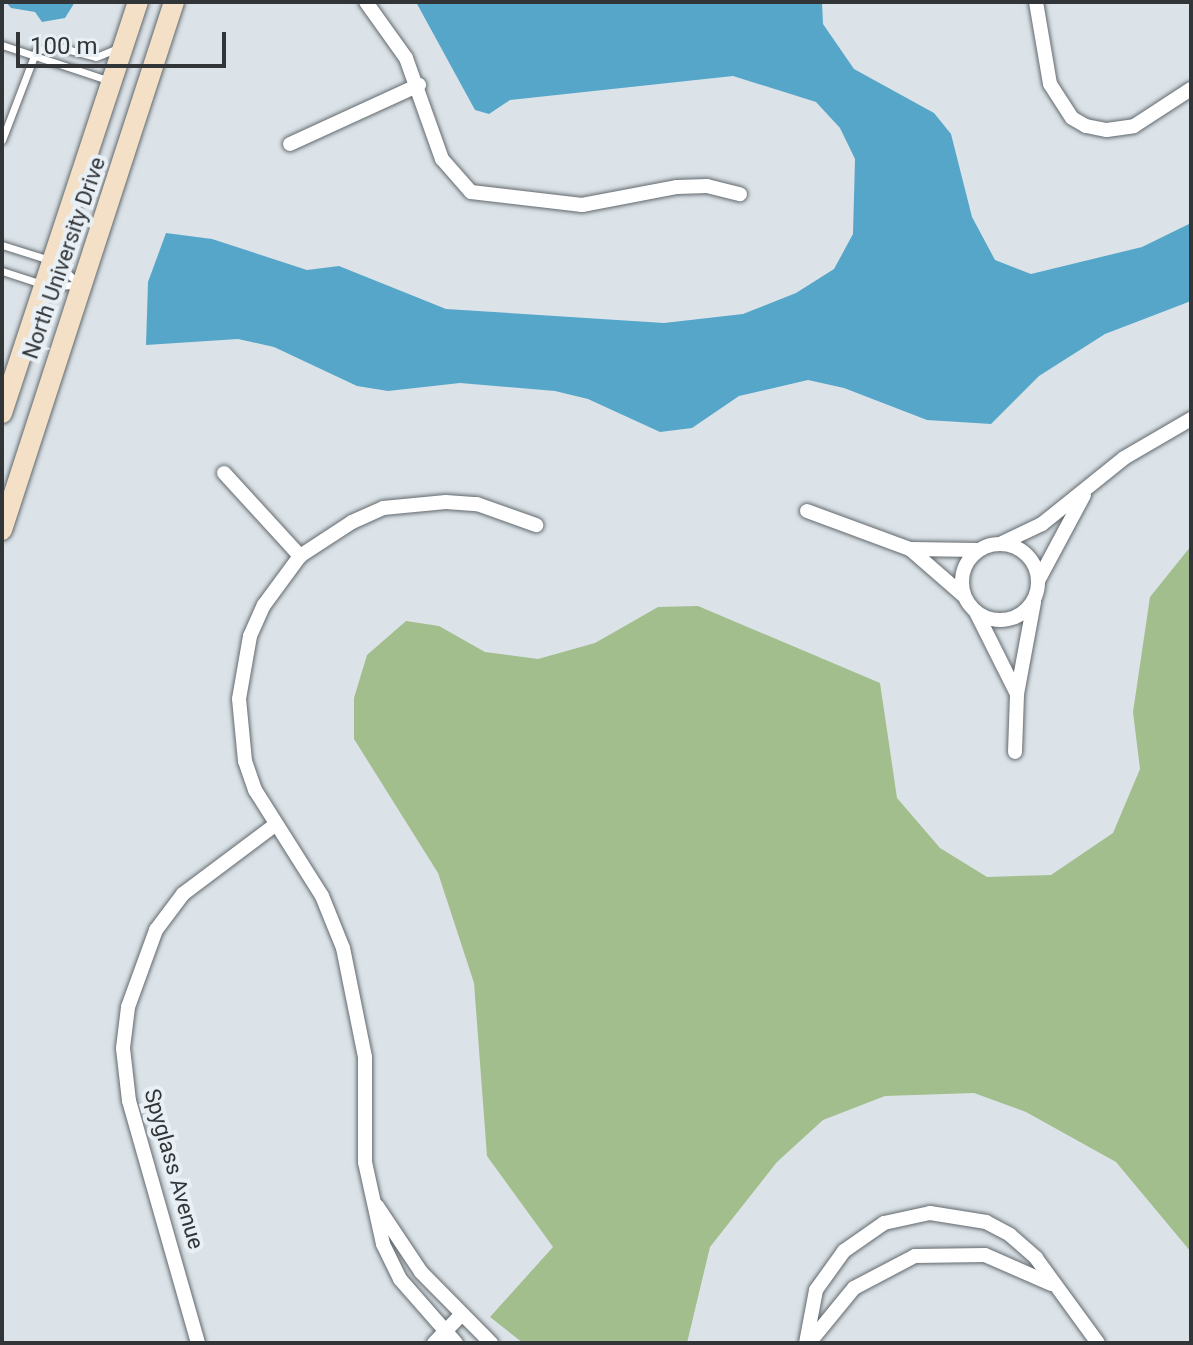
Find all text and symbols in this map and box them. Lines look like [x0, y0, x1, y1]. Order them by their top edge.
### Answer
scale bar [20, 16, 230, 66]
text: 100 m [30, 32, 97, 60]
street label: North University Drive [17, 154, 111, 362]
street label: Spyglass Avenue [139, 1086, 209, 1252]

